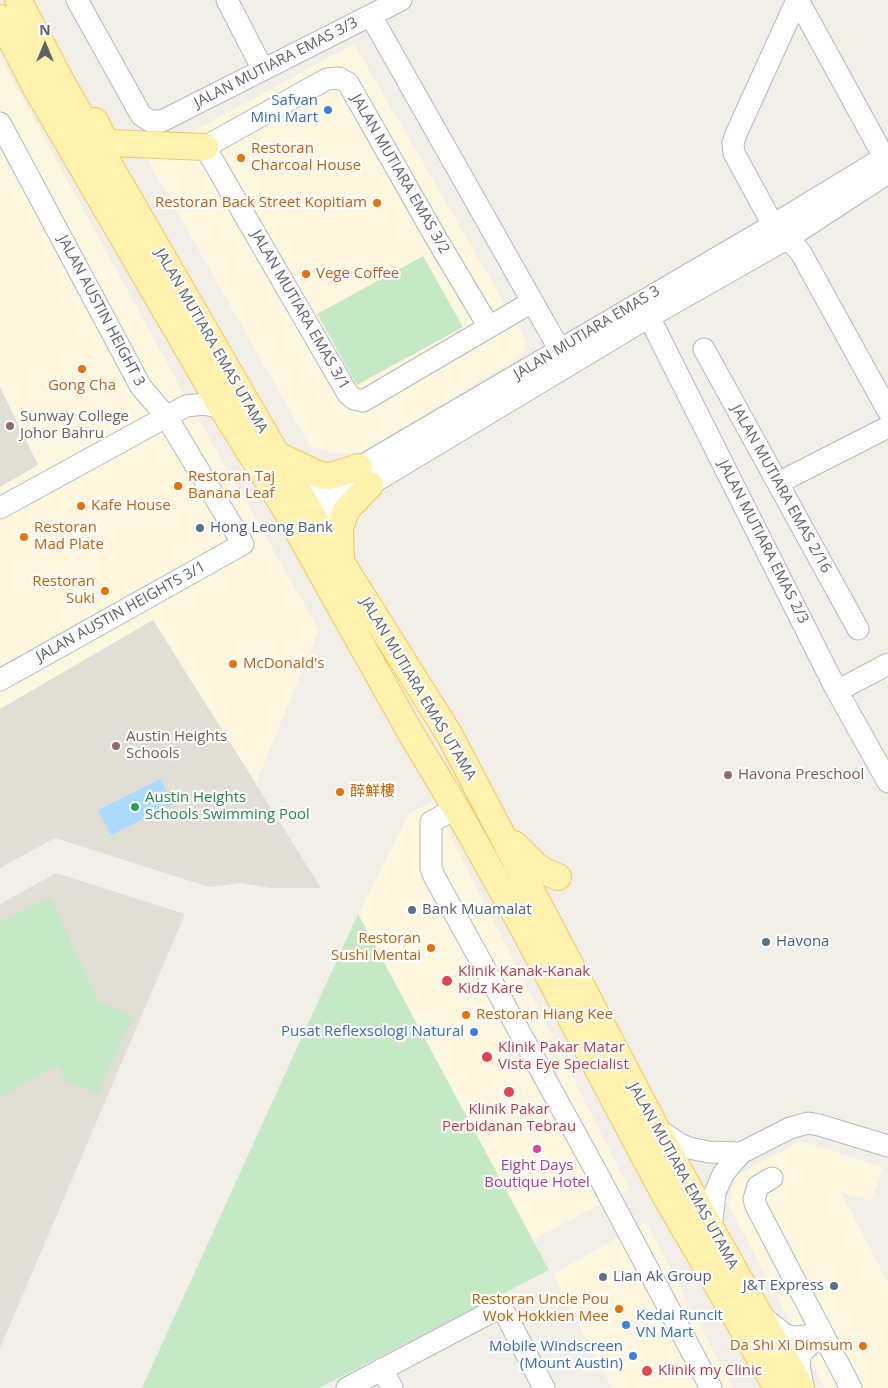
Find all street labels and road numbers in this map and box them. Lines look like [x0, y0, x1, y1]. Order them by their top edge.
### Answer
street label: JALAN MUTIARA EMAS 3/3 [191, 14, 361, 112]
street label: JALAN MUTIARA EMAS 3/2 [347, 91, 453, 257]
street label: JALAN MUTIARA EMAS 3/1 [247, 227, 353, 393]
street label: JALAN AUSTIN HEIGHT 3 [53, 232, 149, 390]
street label: JALAN MUTIARA EMAS UTAMA [151, 246, 271, 436]
street label: JALAN MUTIARA EMAS 3 [511, 282, 663, 384]
street label: JALAN MUTIARA EMAS 2/16 [727, 402, 835, 576]
street label: JALAN MUTIARA EMAS 2/3 [714, 457, 812, 627]
street label: JALAN AUSTIN HEIGHTS 3/1 [33, 558, 209, 666]
street label: JALAN MUTIARA EMAS UTAMA [356, 594, 480, 784]
street label: JALAN MUTIARA EMAS UTAMA [624, 1080, 742, 1272]

